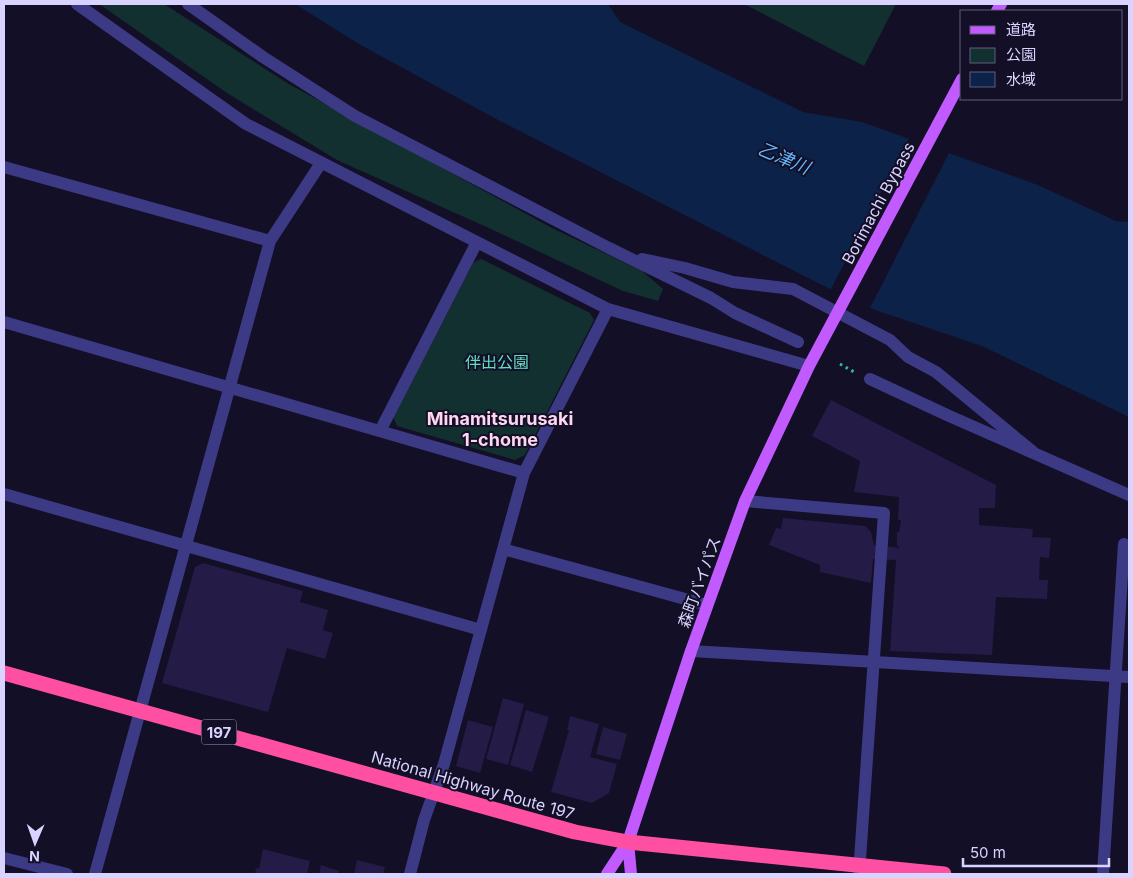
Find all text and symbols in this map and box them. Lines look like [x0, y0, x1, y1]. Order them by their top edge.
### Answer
legend [960, 10, 1123, 100]
text: 道路 [1006, 20, 1036, 39]
text: 公園 [1006, 45, 1036, 64]
text: 水域 [1006, 70, 1036, 89]
water label: 乙津川 [755, 138, 815, 179]
street label: Borimachi Bypass [837, 138, 919, 268]
park label: 伴出公園 [465, 352, 529, 372]
district label: Minamitsurusaki 1-chome [427, 408, 573, 450]
street label: 森町バイパス [673, 534, 725, 630]
road number: 197 [202, 720, 236, 744]
street label: National Highway Route 197 [369, 746, 577, 824]
north arrow [10, 818, 60, 868]
scale bar [963, 836, 1109, 868]
text: 50 m [970, 843, 1006, 862]
text: N [29, 848, 40, 865]

